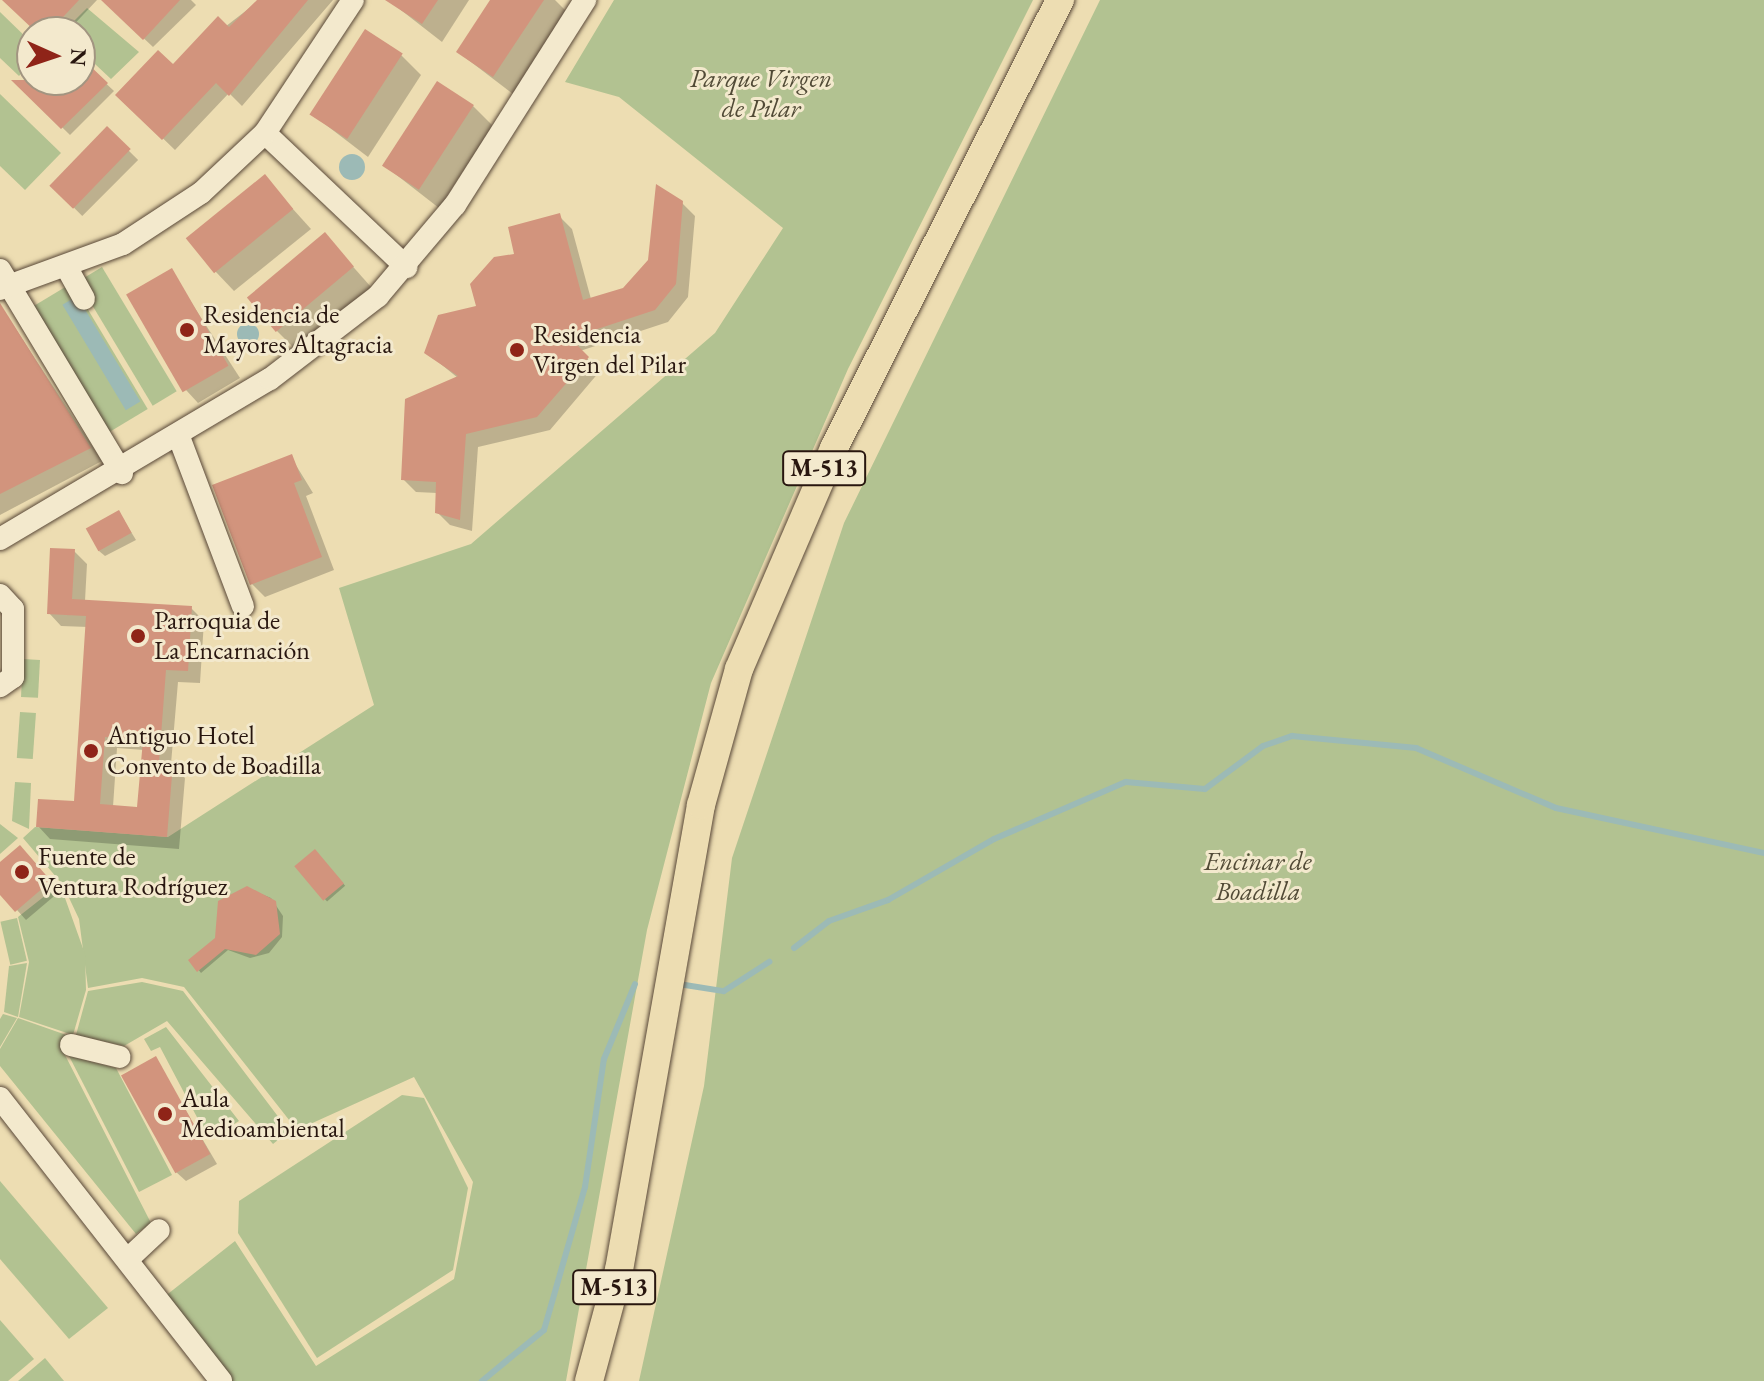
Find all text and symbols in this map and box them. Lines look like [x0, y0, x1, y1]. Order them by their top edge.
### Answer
north arrow [16, 16, 96, 96]
text: N [64, 48, 93, 67]
park label: Parque Virgen de Pilar [690, 63, 832, 124]
place label: Residencia de Mayores Altagracia [203, 299, 393, 360]
place label: Residencia Virgen del Pilar [533, 319, 686, 380]
marker: Residencia de Mayores Altagracia [178, 321, 196, 339]
marker: Residencia Virgen del Pilar [508, 341, 526, 359]
road number: M-513 [782, 448, 866, 488]
place label: Parroquia de La Encarnación [154, 605, 310, 666]
marker: Parroquia de La Encarnación [129, 627, 147, 645]
place label: Antiguo Hotel Convento de Boadilla [107, 720, 321, 782]
marker: Antiguo Hotel Convento de Boadilla [82, 742, 100, 760]
place label: Fuente de Ventura Rodríguez [38, 841, 227, 902]
park label: Encinar de Boadilla [1204, 846, 1312, 908]
marker: Fuente de Ventura Rodríguez [13, 863, 31, 881]
place label: Aula Medioambiental [181, 1083, 345, 1144]
marker: Aula Medioambiental [156, 1105, 174, 1123]
road number: M-513 [572, 1267, 656, 1307]

